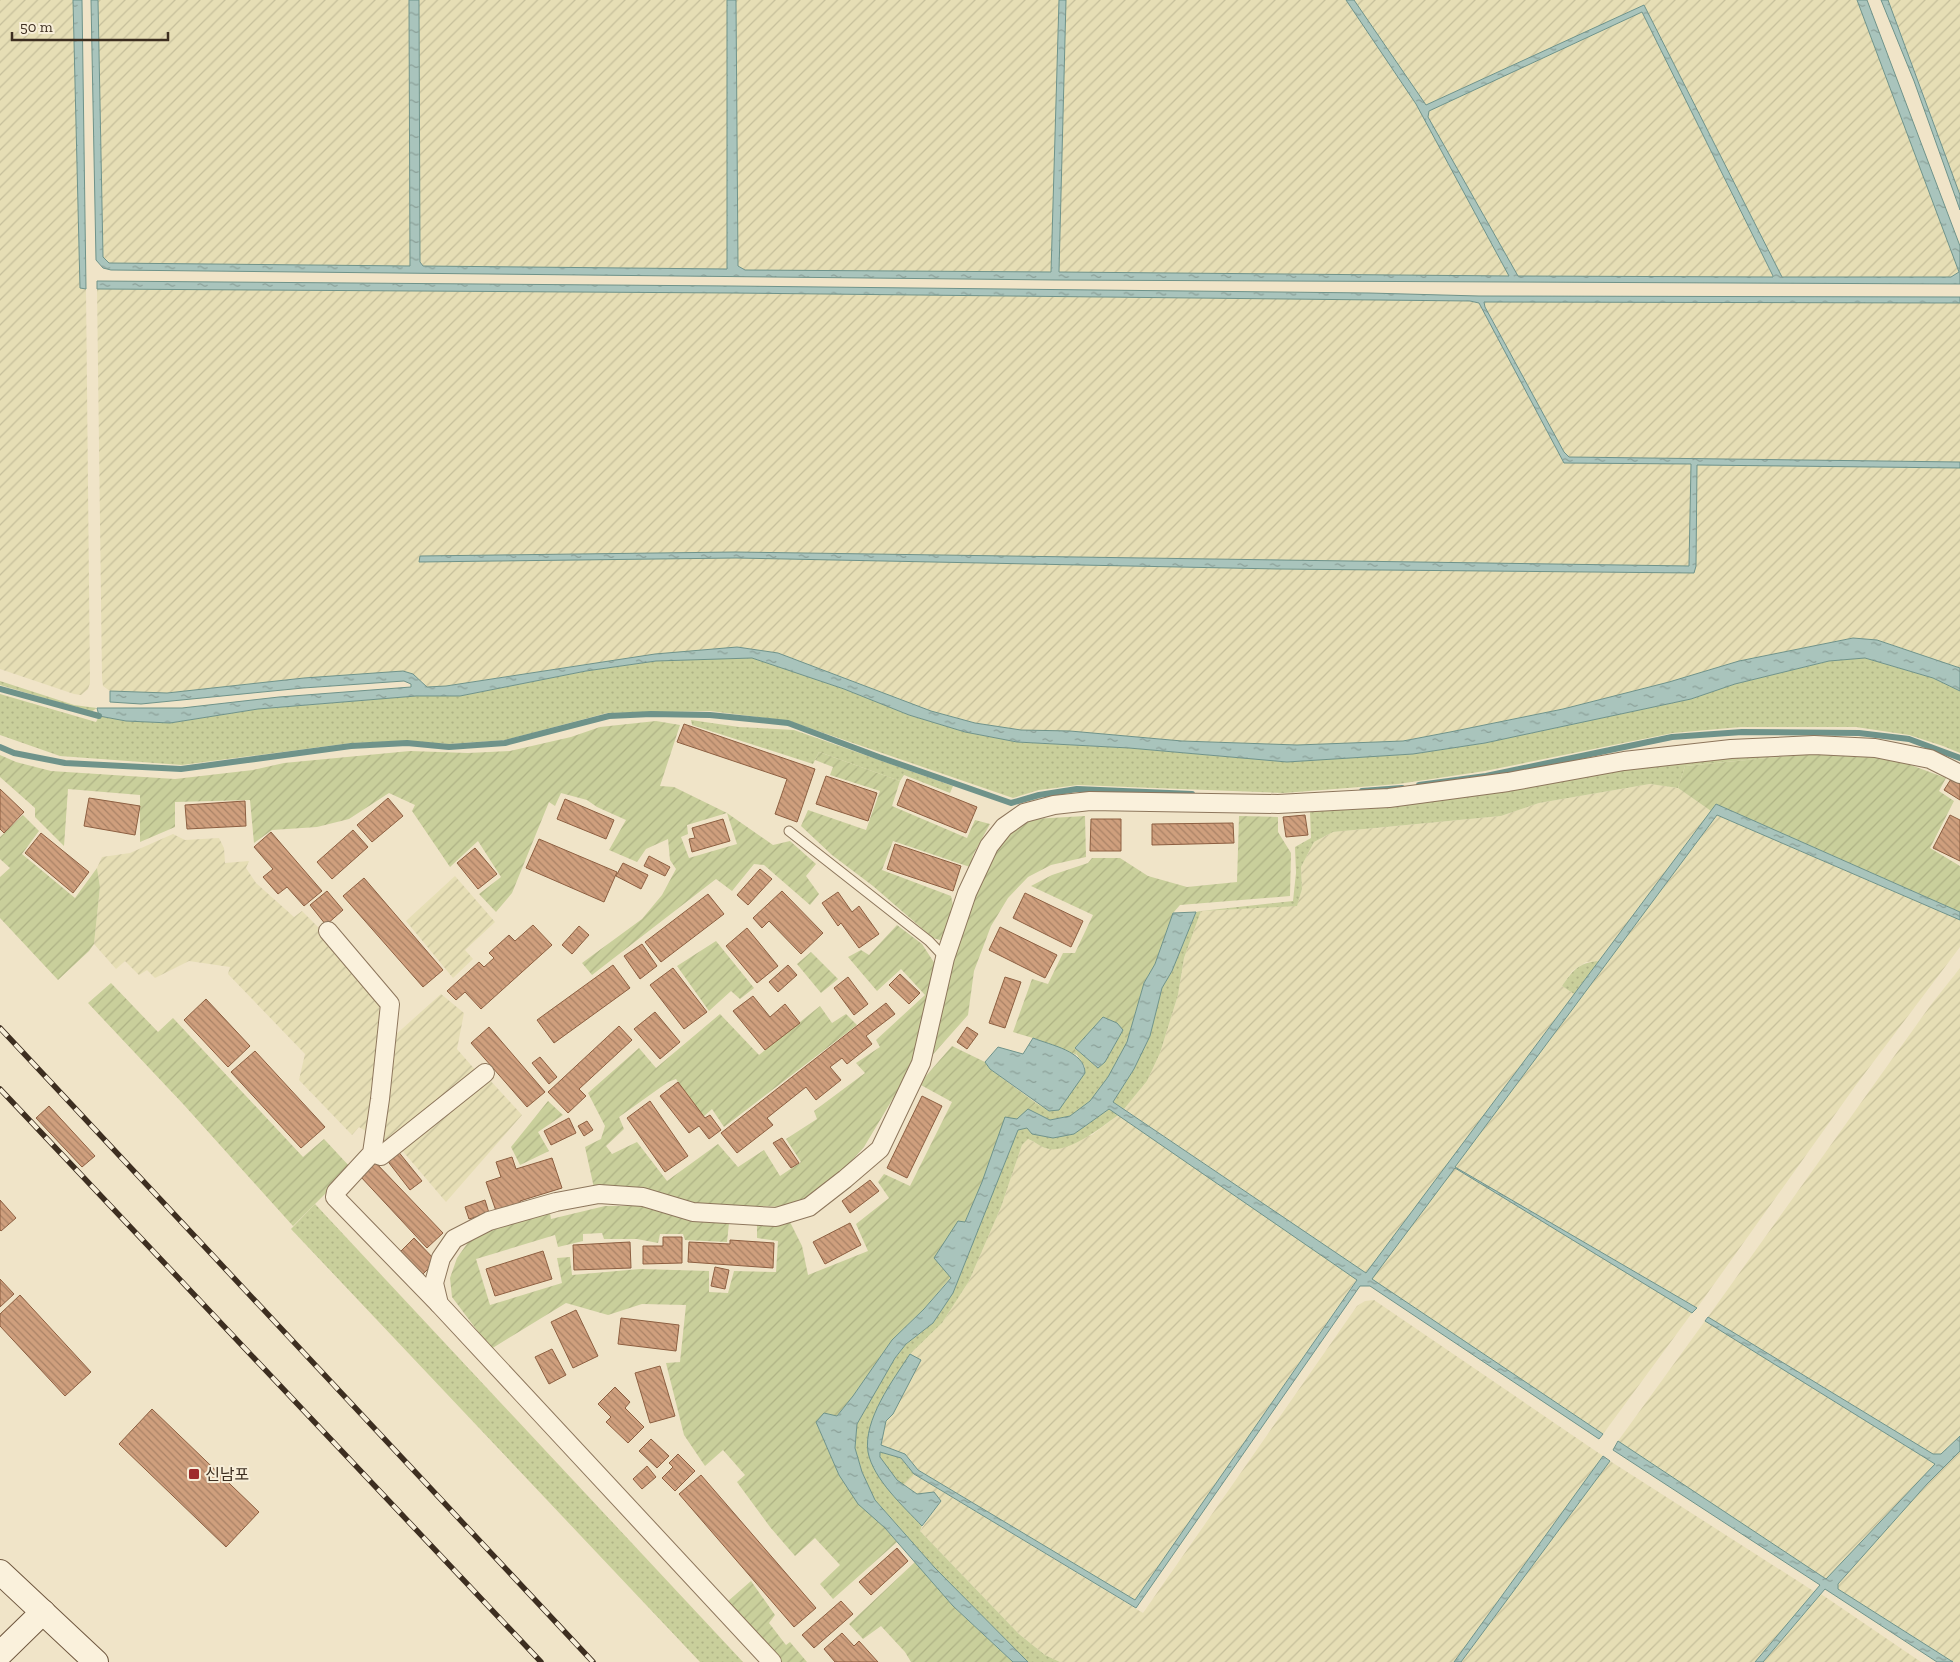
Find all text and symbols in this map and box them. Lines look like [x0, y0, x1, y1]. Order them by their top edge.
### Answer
scale bar [12, 10, 169, 42]
text: 50 m [20, 18, 53, 36]
place label: 신남포 [205, 1465, 249, 1484]
marker: 신남포 [187, 1467, 201, 1481]

